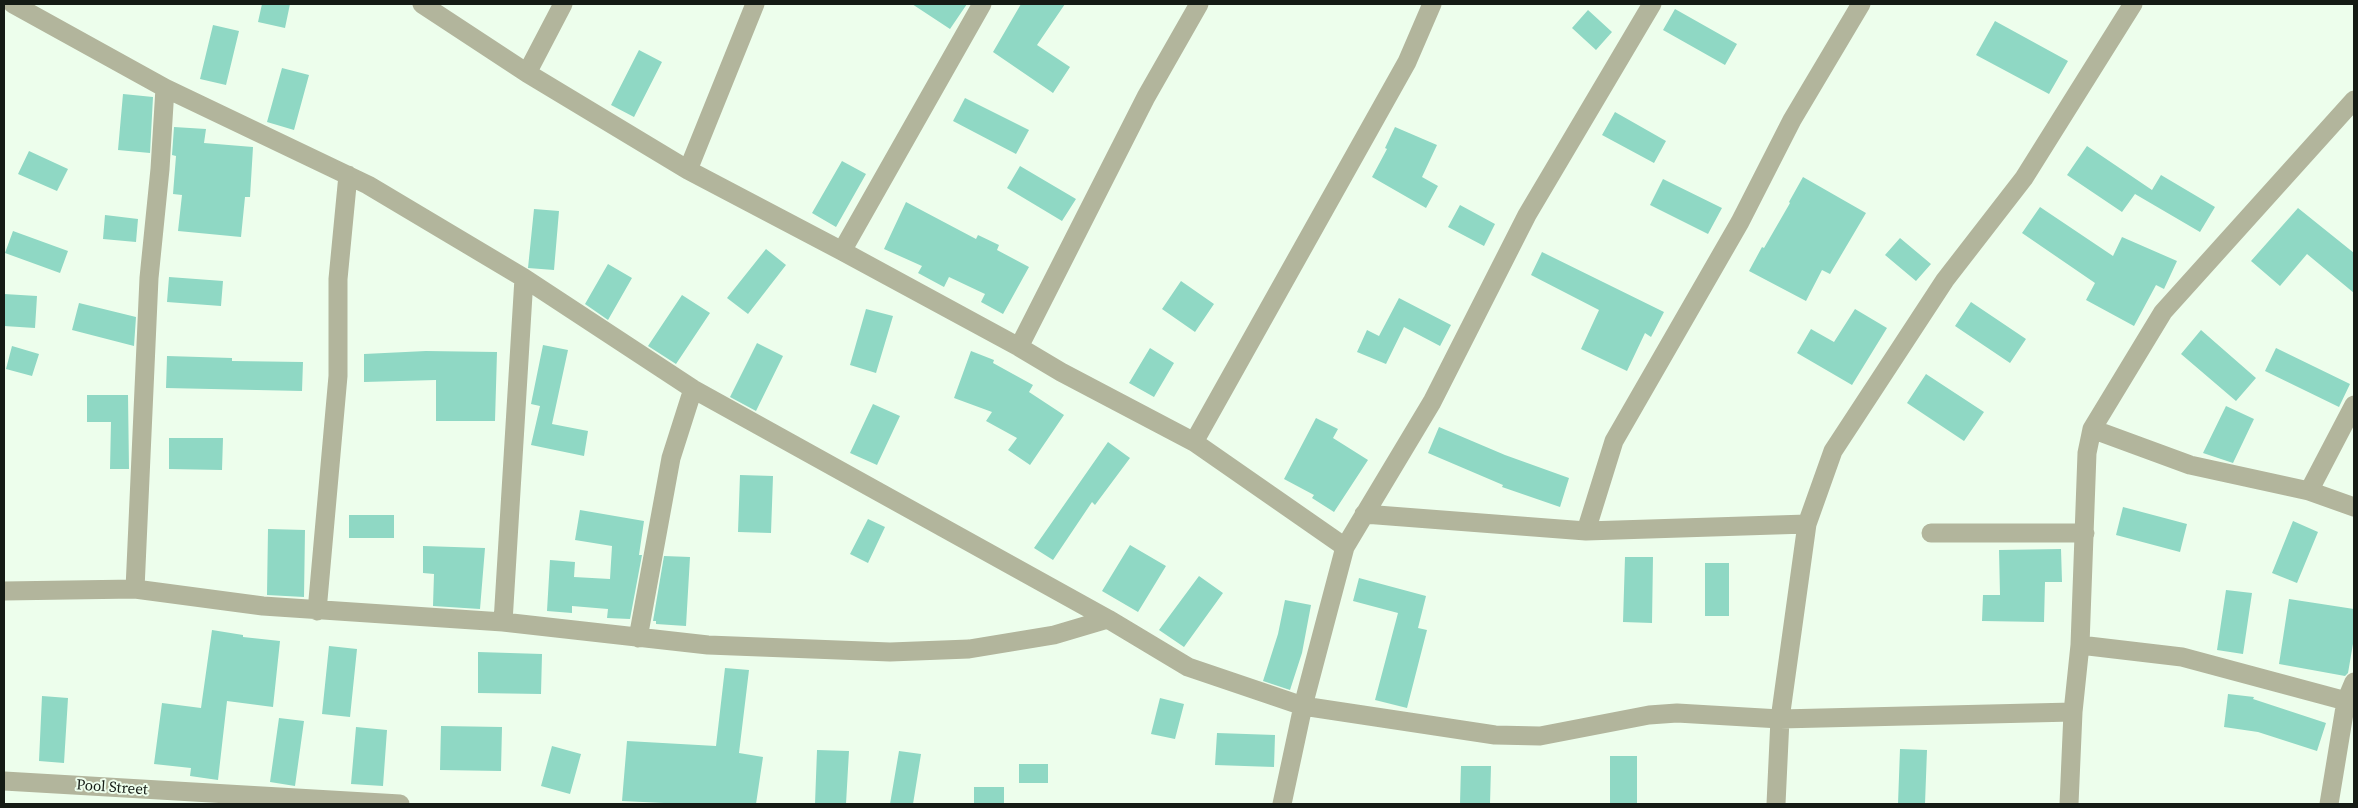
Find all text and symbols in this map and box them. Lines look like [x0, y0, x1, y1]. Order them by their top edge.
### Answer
street label: Pool Street [76, 777, 148, 799]

